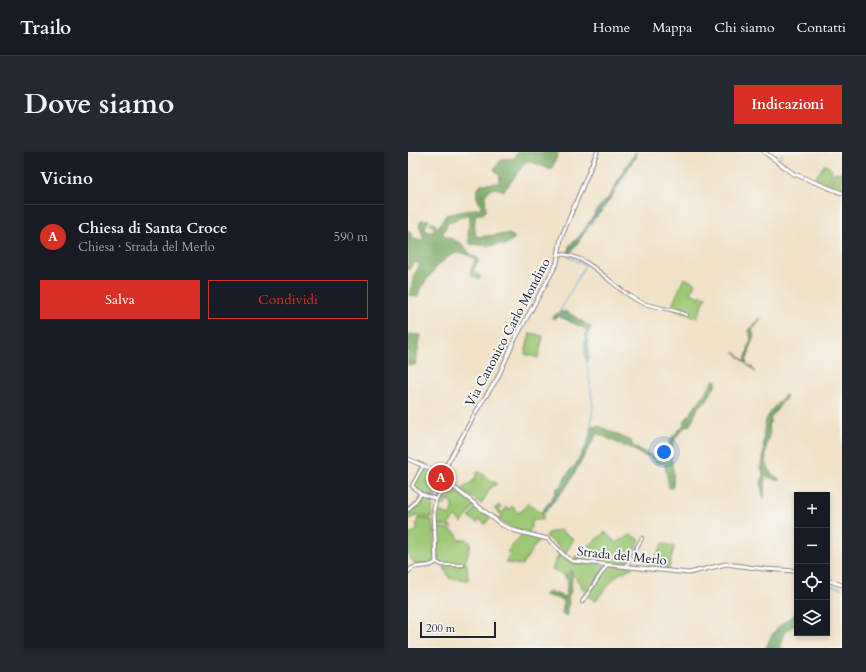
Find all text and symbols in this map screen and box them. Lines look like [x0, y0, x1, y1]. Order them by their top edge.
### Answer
text: Trailo [20, 15, 71, 41]
text: Home [593, 18, 630, 37]
text: Mappa [652, 18, 692, 37]
text: Chi siamo [714, 18, 775, 37]
text: Contatti [797, 18, 846, 37]
text: Dove siamo [24, 85, 174, 123]
button: Indicazioni [734, 85, 842, 124]
text: Vicino [40, 167, 93, 190]
text: Chiesa di Santa Croce [78, 218, 227, 238]
text: A [48, 228, 58, 246]
text: 590 m [334, 228, 368, 246]
text: Chiesa · Strada del Merlo [78, 238, 215, 256]
street label: Via Canonico Carlo Mondino [461, 255, 555, 410]
button: Salva [40, 280, 200, 319]
button: Condividi [208, 280, 368, 319]
your location [654, 442, 674, 462]
pin: A [428, 463, 454, 493]
map controls [794, 492, 830, 636]
button: + [794, 492, 830, 528]
button: − [794, 528, 830, 564]
street label: Strada del Merlo [576, 542, 668, 570]
button: locate [794, 564, 830, 600]
button: layers [794, 600, 830, 636]
scale bar [420, 620, 496, 639]
text: 200 m [426, 621, 455, 636]

